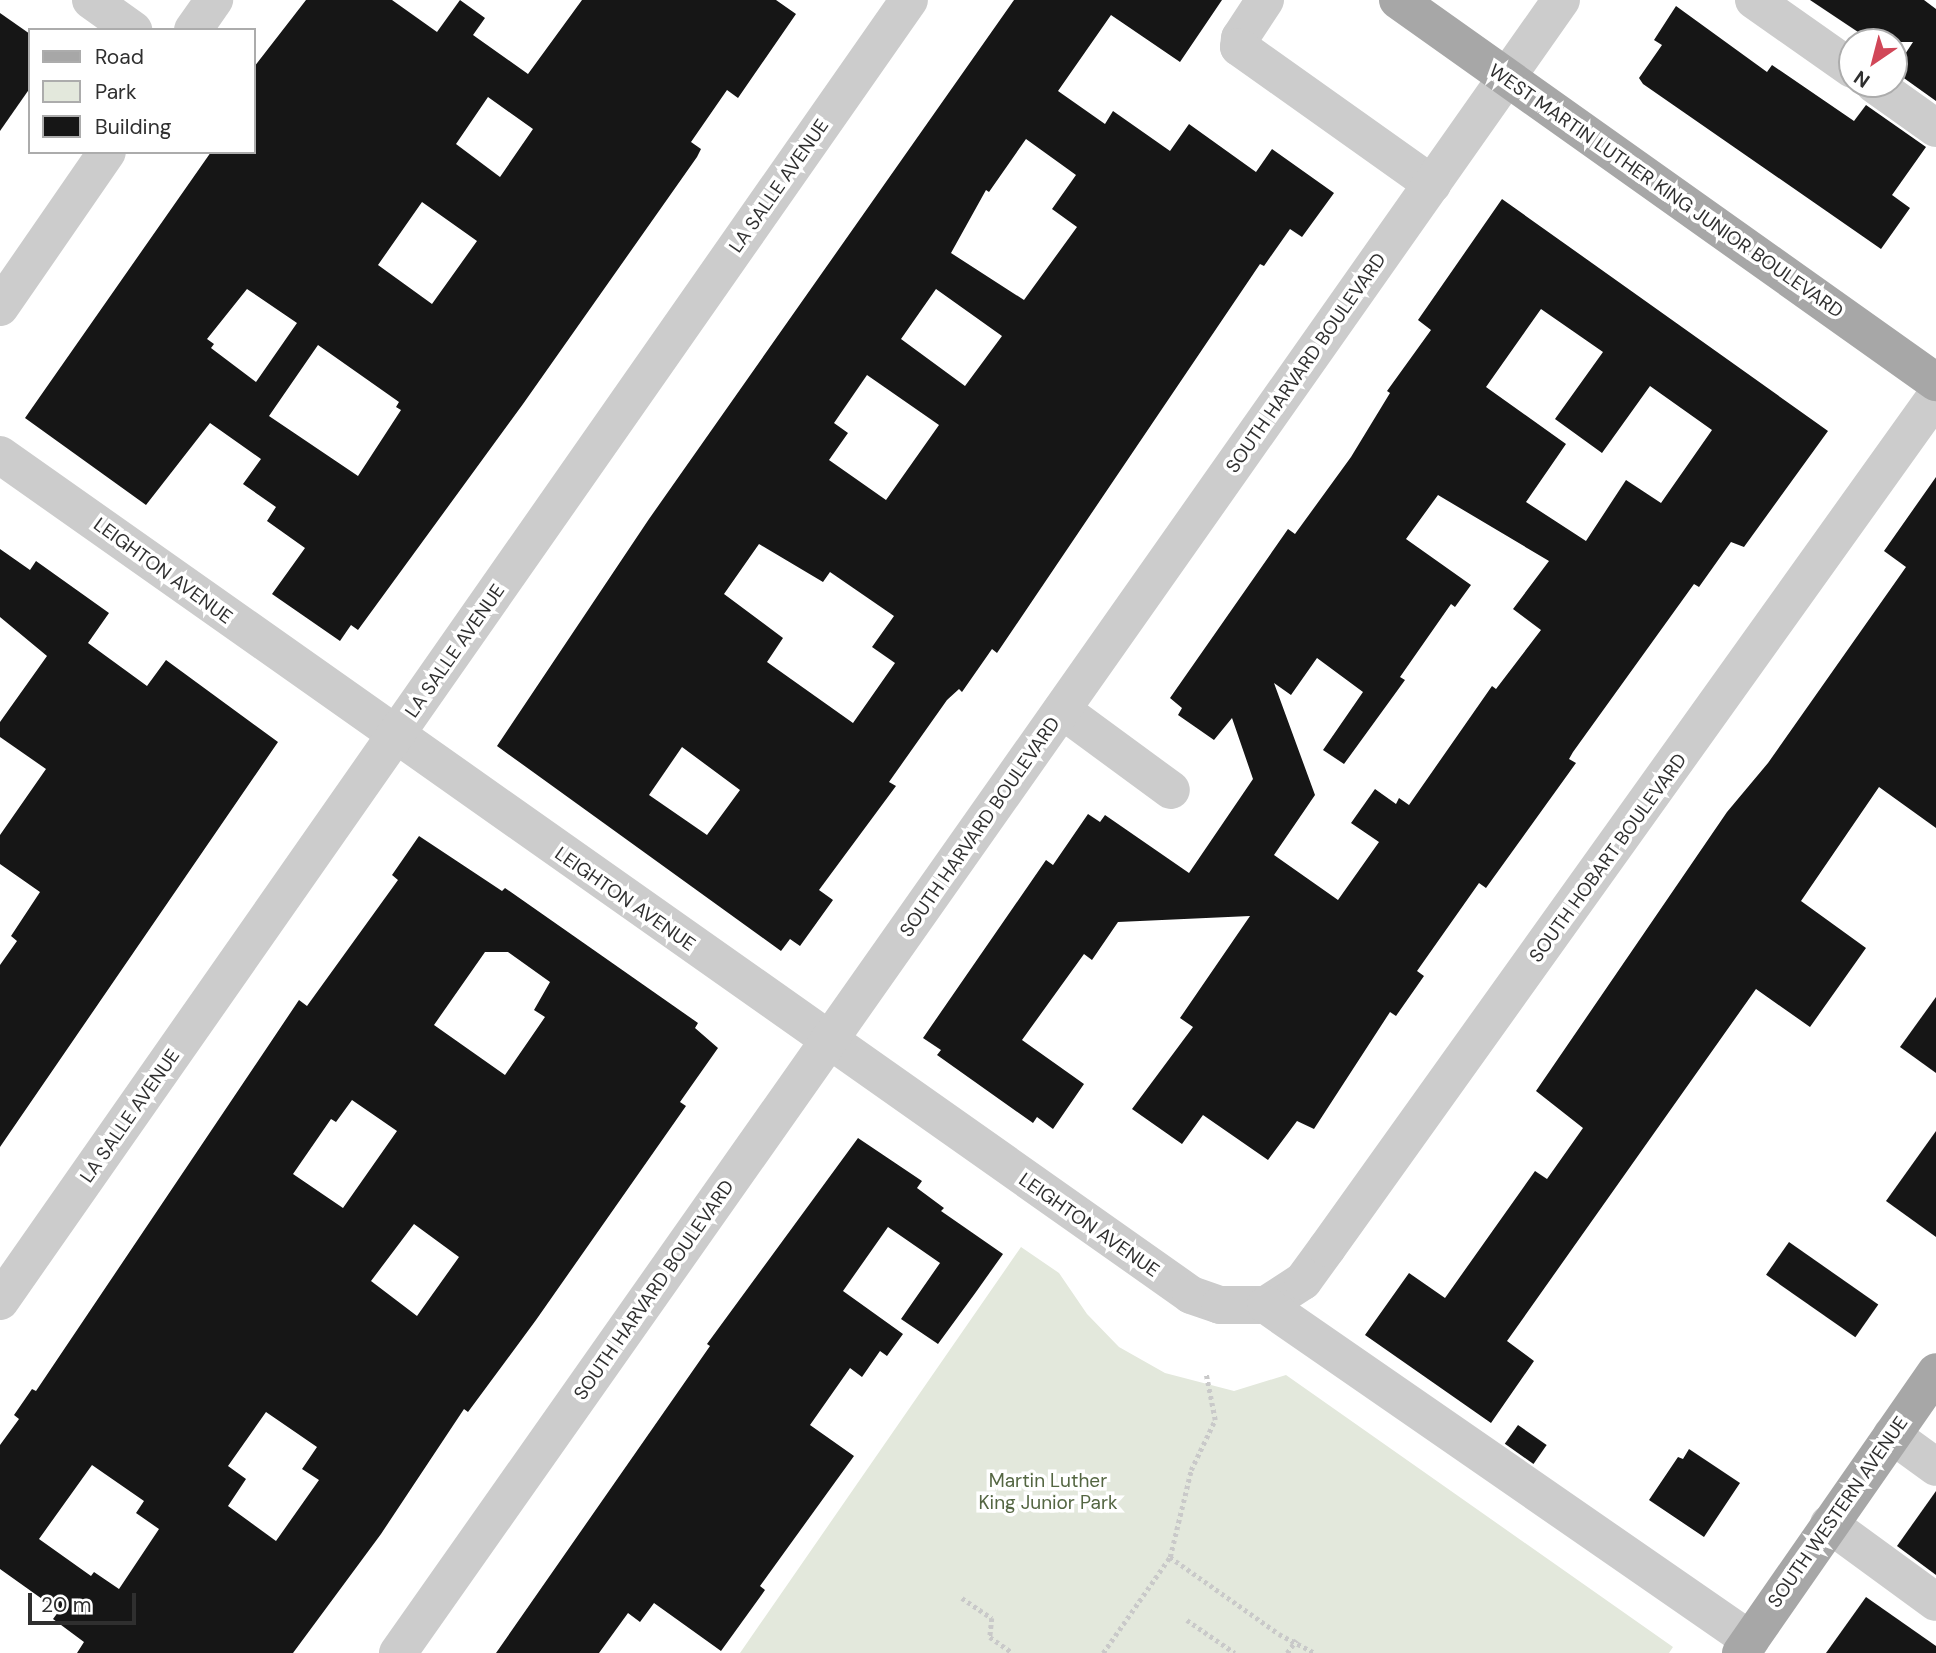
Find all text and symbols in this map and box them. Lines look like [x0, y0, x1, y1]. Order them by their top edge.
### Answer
legend [28, 28, 256, 154]
north arrow [1838, 28, 1908, 98]
text: Road [95, 43, 144, 71]
street label: WEST MARTIN LUTHER KING JUNIOR BOULEVARD [1484, 59, 1848, 323]
text: N [1849, 65, 1875, 93]
text: Park [95, 78, 136, 106]
text: Building [95, 113, 171, 141]
street label: LA SALLE AVENUE [724, 115, 834, 257]
street label: SOUTH HARVARD BOULEVARD [1221, 249, 1391, 477]
street label: LEIGHTON AVENUE [89, 513, 237, 629]
street label: LA SALLE AVENUE [400, 580, 510, 722]
street label: SOUTH HARVARD BOULEVARD [895, 713, 1065, 941]
street label: SOUTH HOBART BOULEVARD [1525, 749, 1691, 967]
street label: LEIGHTON AVENUE [551, 842, 699, 956]
street label: LA SALLE AVENUE [75, 1045, 185, 1187]
street label: LEIGHTON AVENUE [1015, 1168, 1163, 1282]
street label: SOUTH HARVARD BOULEVARD [569, 1176, 739, 1404]
street label: SOUTH WESTERN AVENUE [1763, 1412, 1913, 1612]
park label: Martin Luther King Junior Park [979, 1470, 1117, 1514]
scale bar [32, 1580, 140, 1624]
text: 20 m [41, 1591, 92, 1619]

